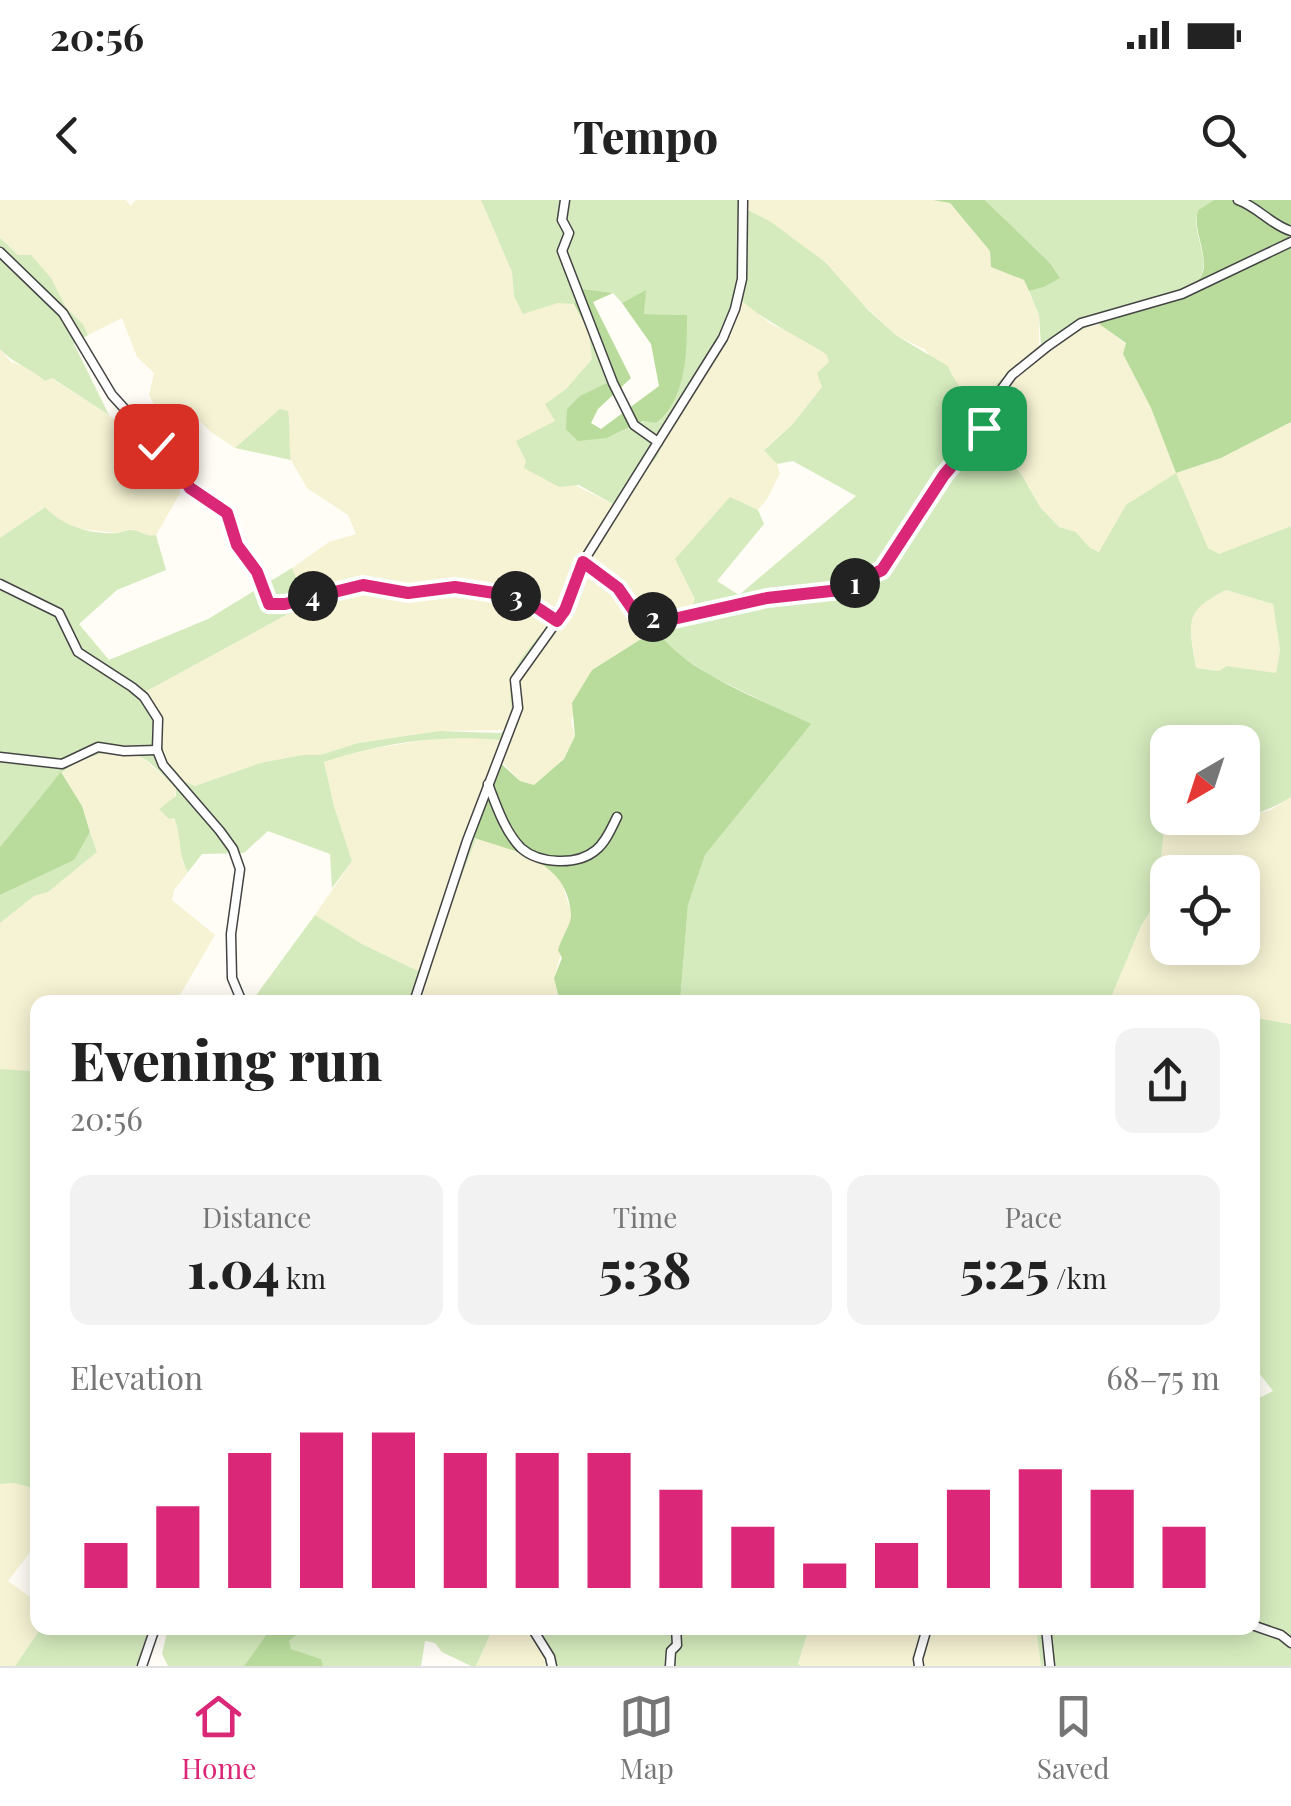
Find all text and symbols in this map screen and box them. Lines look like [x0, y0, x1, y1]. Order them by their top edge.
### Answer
text: 20:56 [50, 10, 144, 61]
text: Tempo [573, 105, 718, 165]
icon: back [40, 108, 95, 163]
icon: search [1196, 108, 1251, 163]
pin [942, 386, 1027, 471]
icon: arrive [957, 401, 1012, 456]
pin [114, 404, 199, 489]
icon: check [129, 419, 184, 474]
pin: 1 [830, 558, 880, 608]
text: 1 [850, 564, 860, 601]
pin: 4 [288, 571, 338, 621]
pin: 3 [491, 571, 541, 621]
text: 4 [306, 577, 320, 614]
text: 3 [509, 577, 523, 614]
pin: 2 [628, 592, 678, 642]
text: 2 [646, 598, 660, 635]
north arrow [1150, 725, 1260, 835]
map controls [1150, 725, 1260, 965]
button: locate [1150, 855, 1260, 965]
text: Evening run [70, 1021, 382, 1095]
button: share [1115, 1028, 1220, 1133]
text: 20:56 [70, 1096, 143, 1139]
text: Distance [202, 1198, 311, 1235]
text: Time [613, 1198, 677, 1235]
text: Pace [1004, 1198, 1062, 1235]
text: 1.04 [187, 1235, 280, 1302]
text: 5:38 [599, 1235, 691, 1302]
text: 5:25 [960, 1235, 1049, 1302]
text: km [280, 1259, 326, 1296]
text: /km [1049, 1259, 1107, 1296]
text: Elevation [70, 1355, 203, 1398]
text: 68–75 m [1106, 1355, 1220, 1398]
tab: Home [181, 1689, 256, 1786]
tab: Map [619, 1689, 674, 1786]
tab: Saved [1037, 1689, 1110, 1786]

